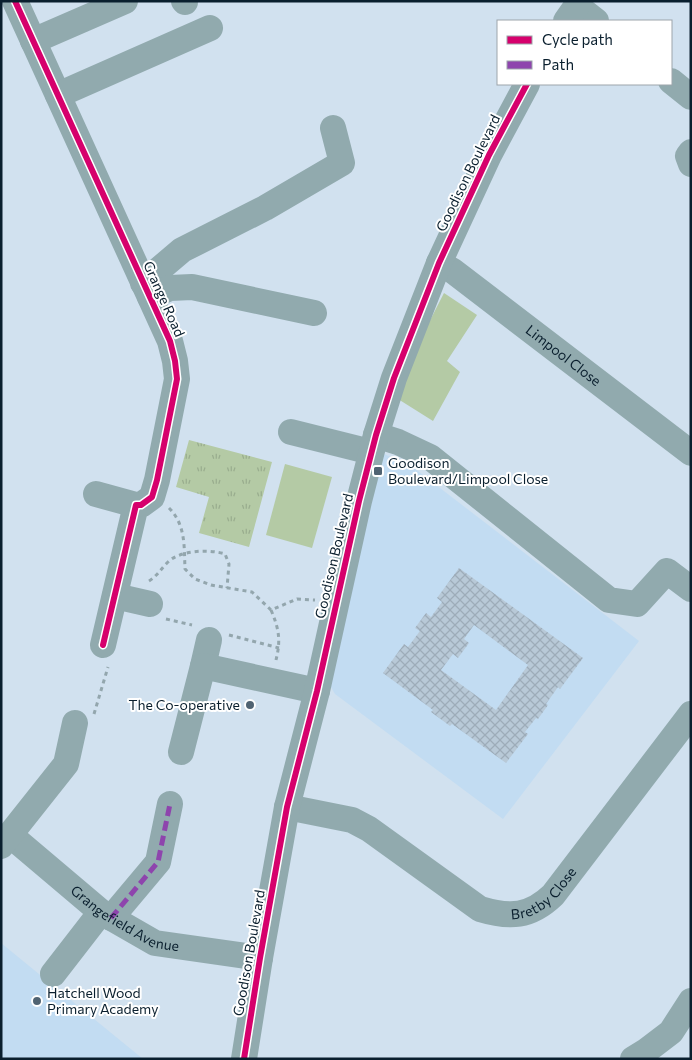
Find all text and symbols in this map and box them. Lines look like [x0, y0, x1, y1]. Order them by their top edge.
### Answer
legend [497, 20, 672, 85]
text: Cycle path [542, 30, 613, 48]
text: Path [542, 55, 574, 73]
street label: Goodison Boulevard [432, 112, 503, 234]
street label: Grange Road [140, 258, 189, 339]
street label: Limpool Close [523, 321, 605, 389]
place label: Goodison Boulevard/Limpool Close [388, 454, 548, 487]
marker: Goodison Boulevard/Limpool Close [372, 465, 384, 477]
street label: Goodison Boulevard [311, 492, 356, 620]
place label: The Co-operative [129, 696, 240, 713]
marker: The Co-operative [244, 699, 256, 711]
street label: Bretby Close [510, 863, 579, 922]
street label: Grangefield Avenue [68, 881, 180, 954]
street label: Goodison Boulevard [229, 888, 268, 1017]
place label: Hatchell Wood Primary Academy [47, 984, 158, 1017]
marker: Hatchell Wood Primary Academy [31, 995, 43, 1007]

